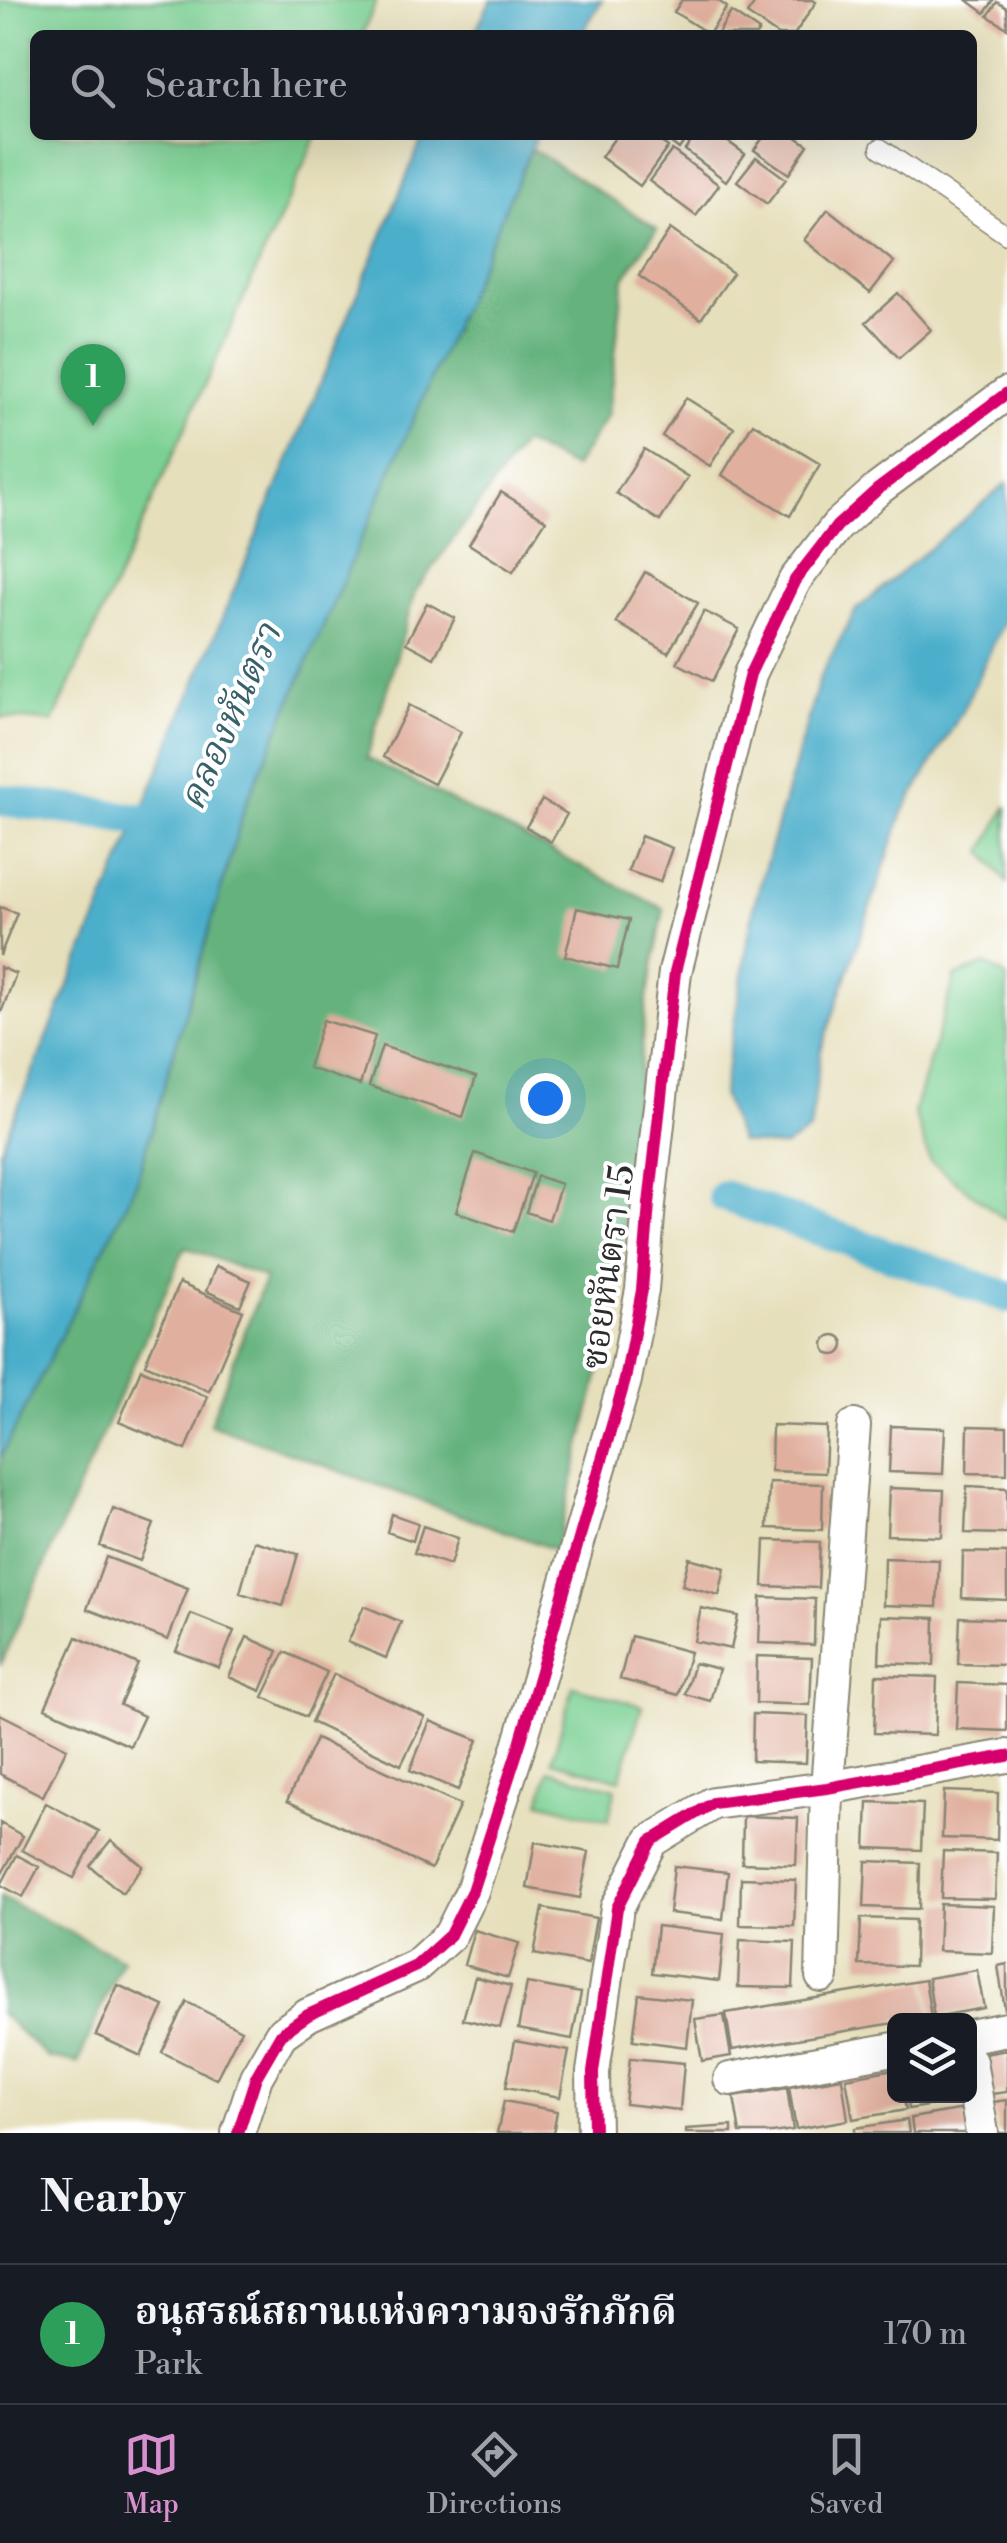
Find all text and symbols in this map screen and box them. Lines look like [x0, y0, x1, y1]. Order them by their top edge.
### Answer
search box [30, 30, 977, 140]
icon: search [65, 58, 120, 113]
text: Search here [145, 62, 348, 109]
pin: 1 [61, 344, 126, 426]
water label: คลองหันตรา [169, 615, 293, 817]
your location [520, 1073, 571, 1124]
street label: ซอยหันตรา 15 [573, 1162, 645, 1372]
map controls [887, 2013, 977, 2103]
button: layers [887, 2013, 977, 2103]
text: Nearby [40, 2172, 185, 2225]
text: อนุสรณ์สถานแห่งความจงรักภักดี [135, 2289, 676, 2336]
text: 1 [65, 2314, 80, 2354]
text: 170 m [884, 2314, 967, 2354]
text: Park [135, 2344, 202, 2384]
tab: Map [124, 2427, 179, 2522]
tab: Directions [427, 2427, 562, 2522]
tab: Saved [810, 2427, 883, 2522]

